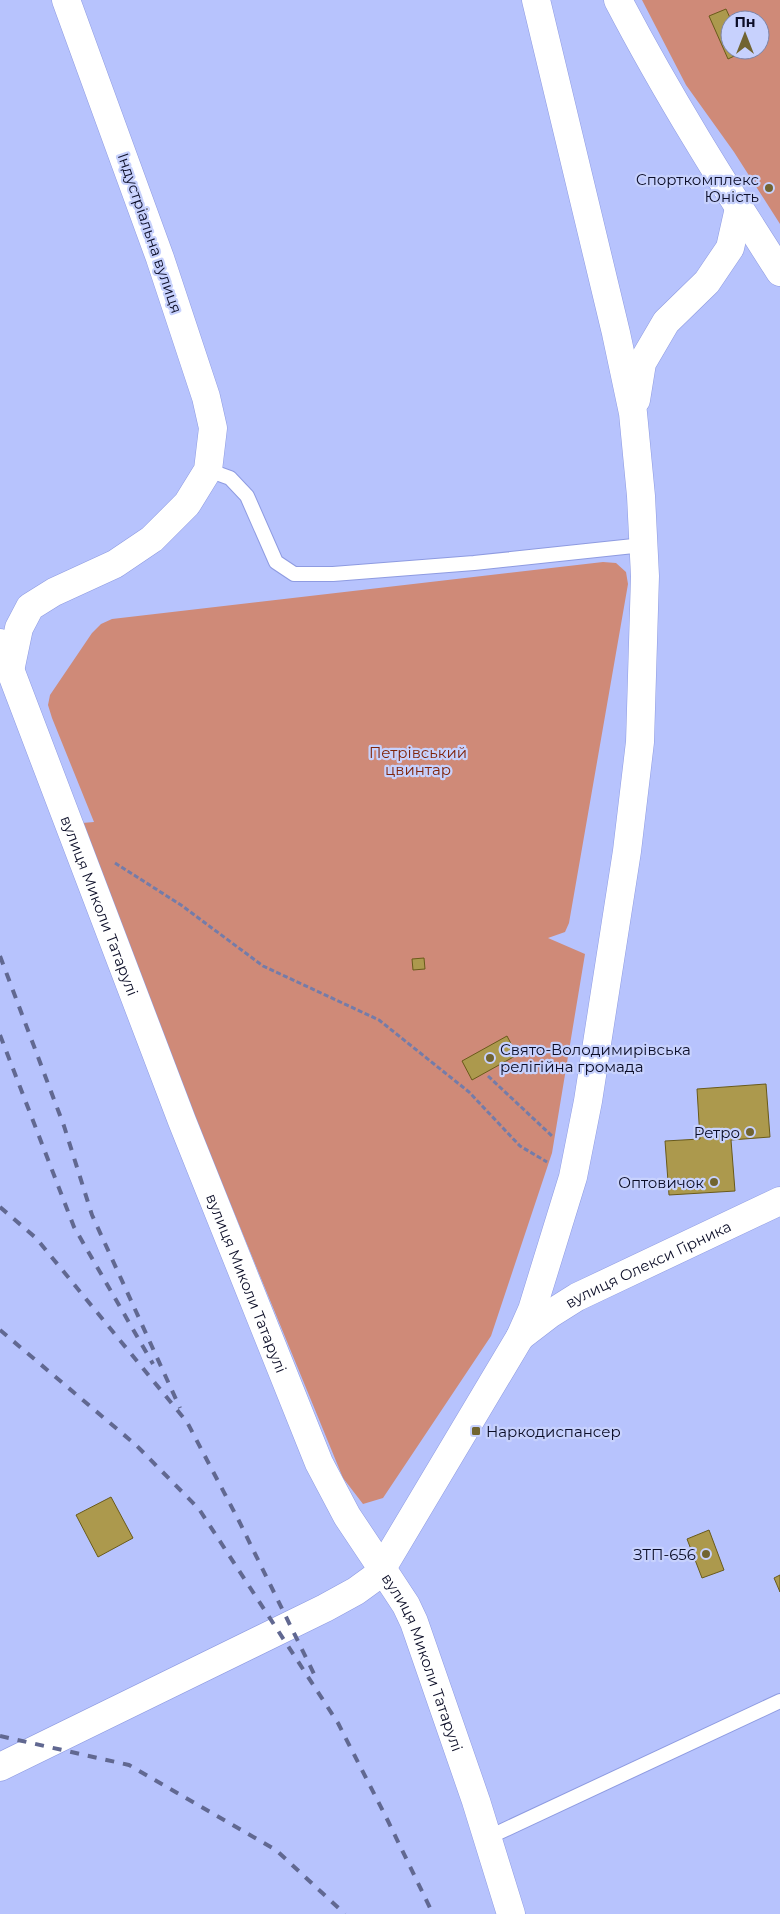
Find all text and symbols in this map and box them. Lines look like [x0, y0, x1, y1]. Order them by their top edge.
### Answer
north arrow [720, 10, 770, 60]
text: Пн [734, 13, 756, 31]
street label: Індустріальна вулиця [114, 150, 186, 316]
place label: Cпорткомплекс Юність [636, 170, 759, 206]
marker: Cпорткомплекс Юність [763, 182, 775, 194]
park label: Петрівський цвинтар [369, 743, 467, 779]
street label: вулиця Миколи Татарулі [57, 813, 143, 998]
place label: Свято-Володимирівська релігійна громада [500, 1040, 691, 1076]
marker: Свято-Володимирівська релігійна громада [484, 1052, 496, 1064]
place label: Ретро [694, 1123, 740, 1142]
marker: Ретро [744, 1126, 756, 1138]
place label: Оптовичок [618, 1173, 704, 1192]
marker: Оптовичок [708, 1176, 720, 1188]
street label: вулиця Миколи Татарулі [202, 1191, 291, 1375]
street label: вулиця Олекси Гірника [561, 1216, 734, 1312]
place label: Наркодиспансер [486, 1422, 621, 1441]
marker: Наркодиспансер [470, 1425, 482, 1437]
place label: ЗТП-656 [633, 1545, 696, 1564]
marker: ЗТП-656 [700, 1548, 712, 1560]
street label: вулиця Миколи Татарулі [378, 1569, 468, 1754]

